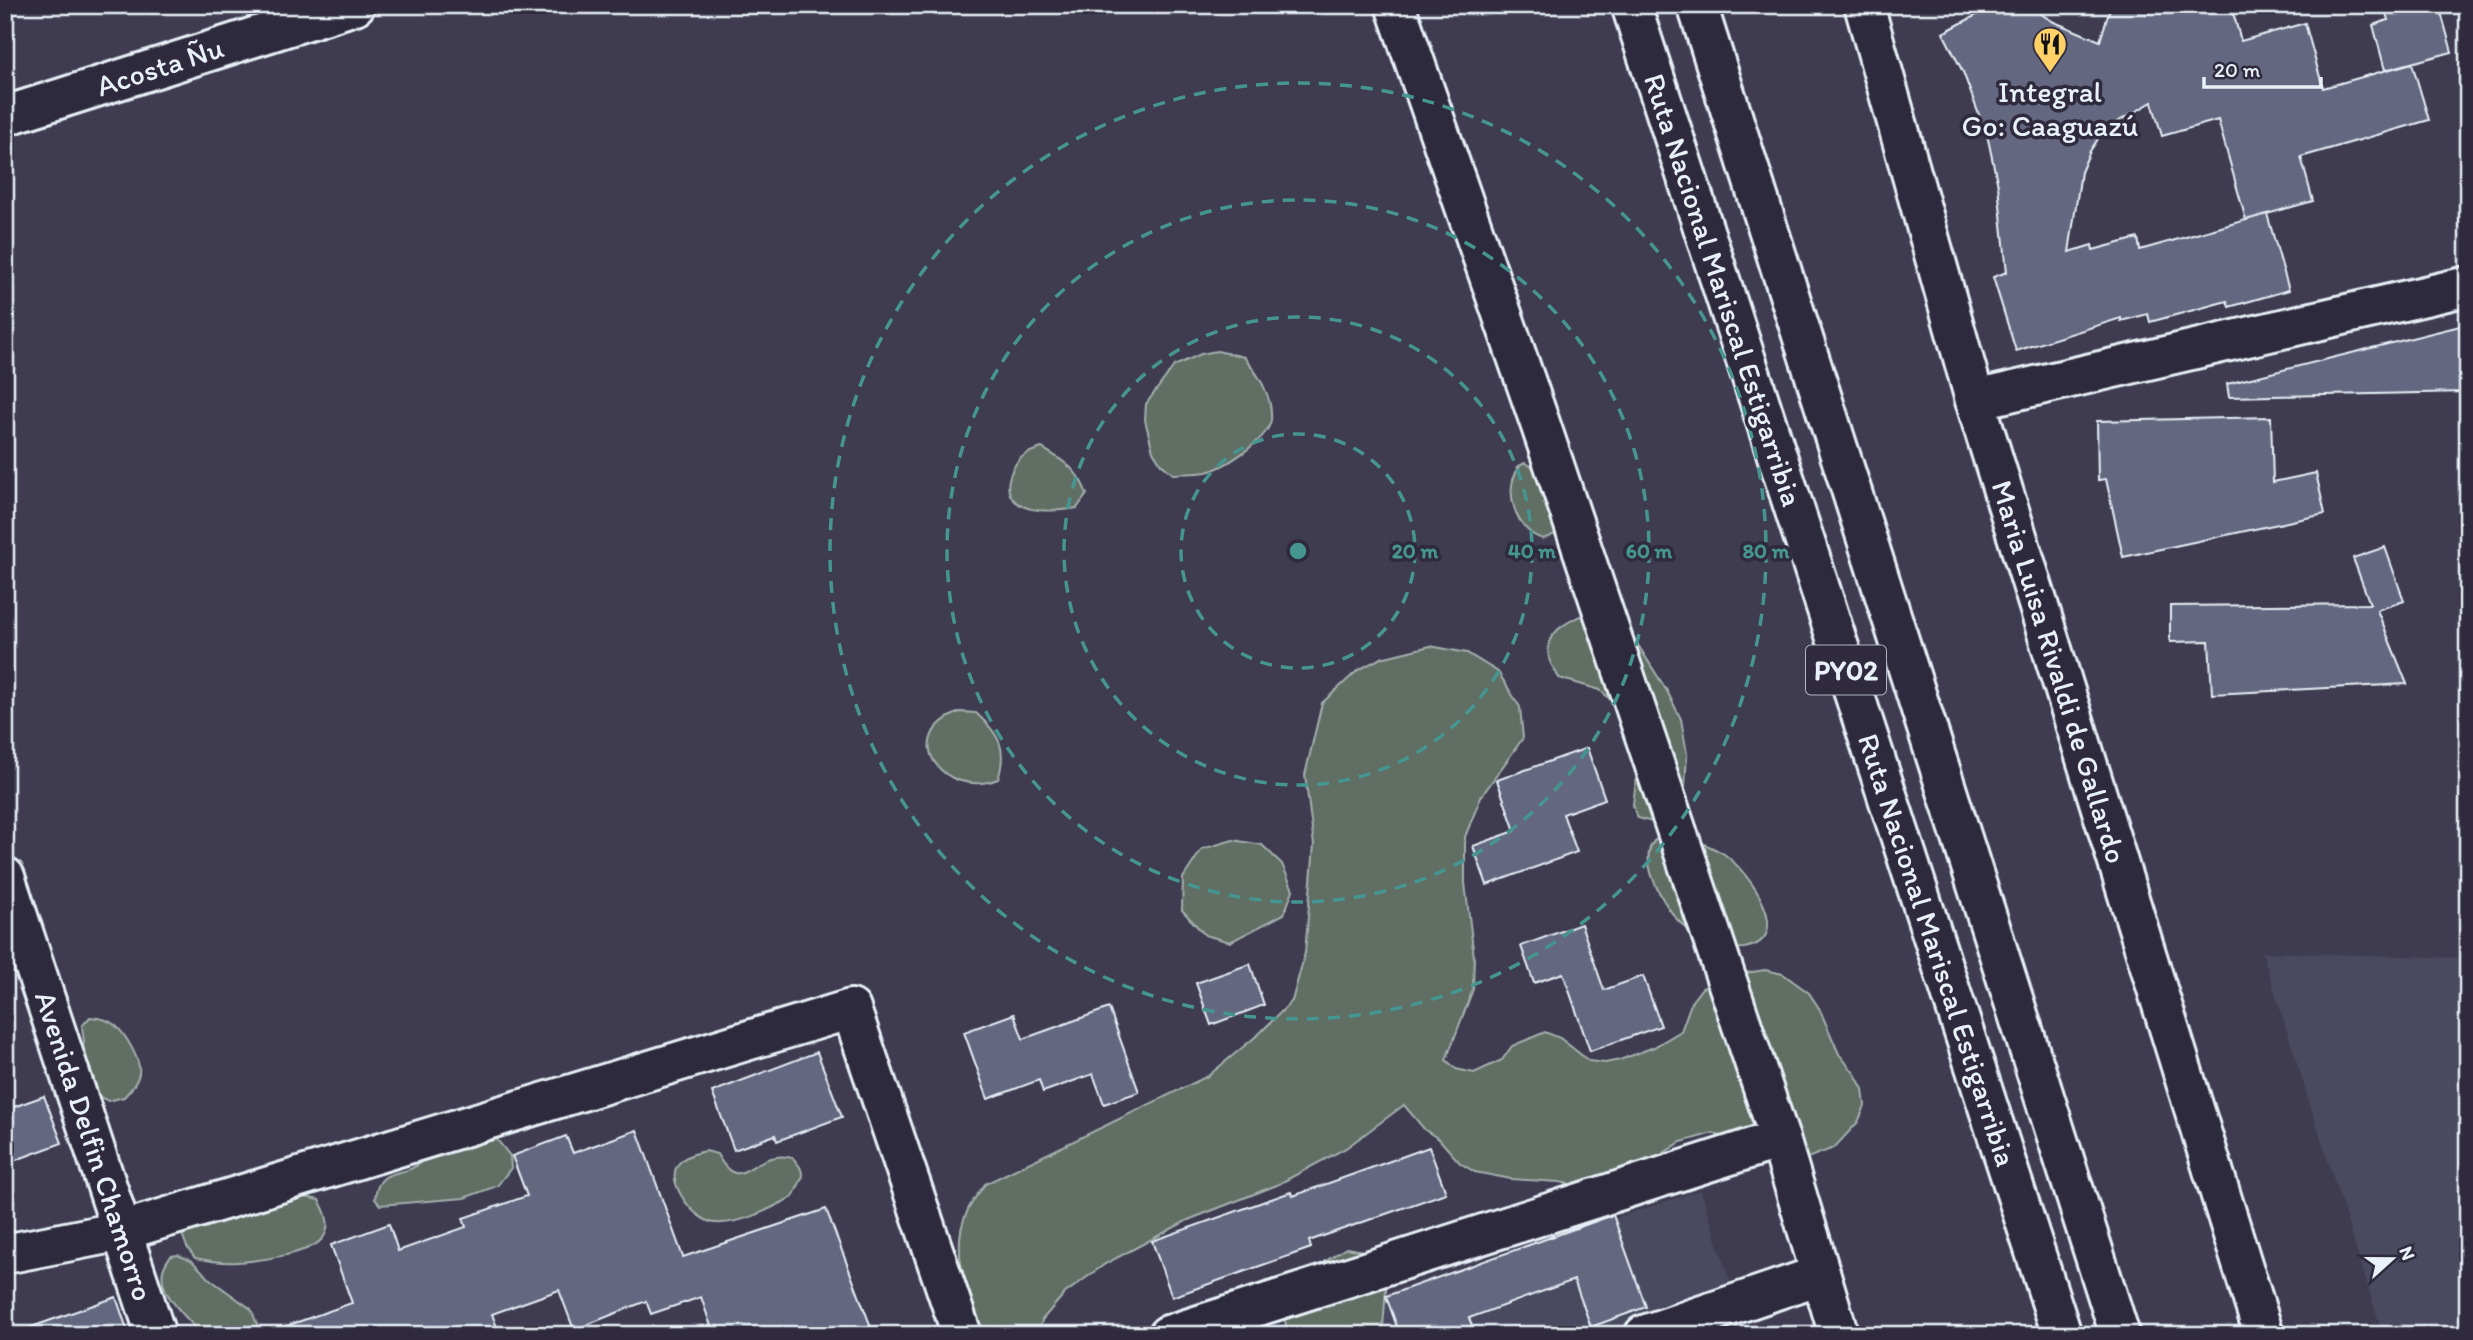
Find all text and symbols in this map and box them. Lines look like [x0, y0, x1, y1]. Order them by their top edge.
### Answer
restaurant icon: Integral Go: Caaguazú [2031, 25, 2069, 74]
street label: Acosta Ñu [92, 28, 228, 104]
scale bar [2204, 46, 2321, 90]
text: 20 m [2214, 57, 2261, 82]
street label: Ruta Nacional Mariscal Estigarribia [1636, 69, 1811, 511]
place label: Integral Go: Caaguazú [1962, 73, 2138, 144]
street label: Maria Luisa Rivaldi de Gallardo [1984, 476, 2135, 868]
text: 20 m [1392, 538, 1439, 563]
text: 40 m [1508, 538, 1556, 563]
text: 60 m [1626, 538, 1673, 563]
text: 80 m [1743, 538, 1790, 563]
centre of rings [1286, 539, 1310, 563]
road number: PY02 [1806, 646, 1886, 694]
street label: Ruta Nacional Mariscal Estigarribia [1850, 729, 2025, 1171]
street label: Avenida Delfin Chamorro [27, 986, 162, 1305]
north arrow [2358, 1224, 2428, 1294]
text: N [2394, 1243, 2420, 1263]

